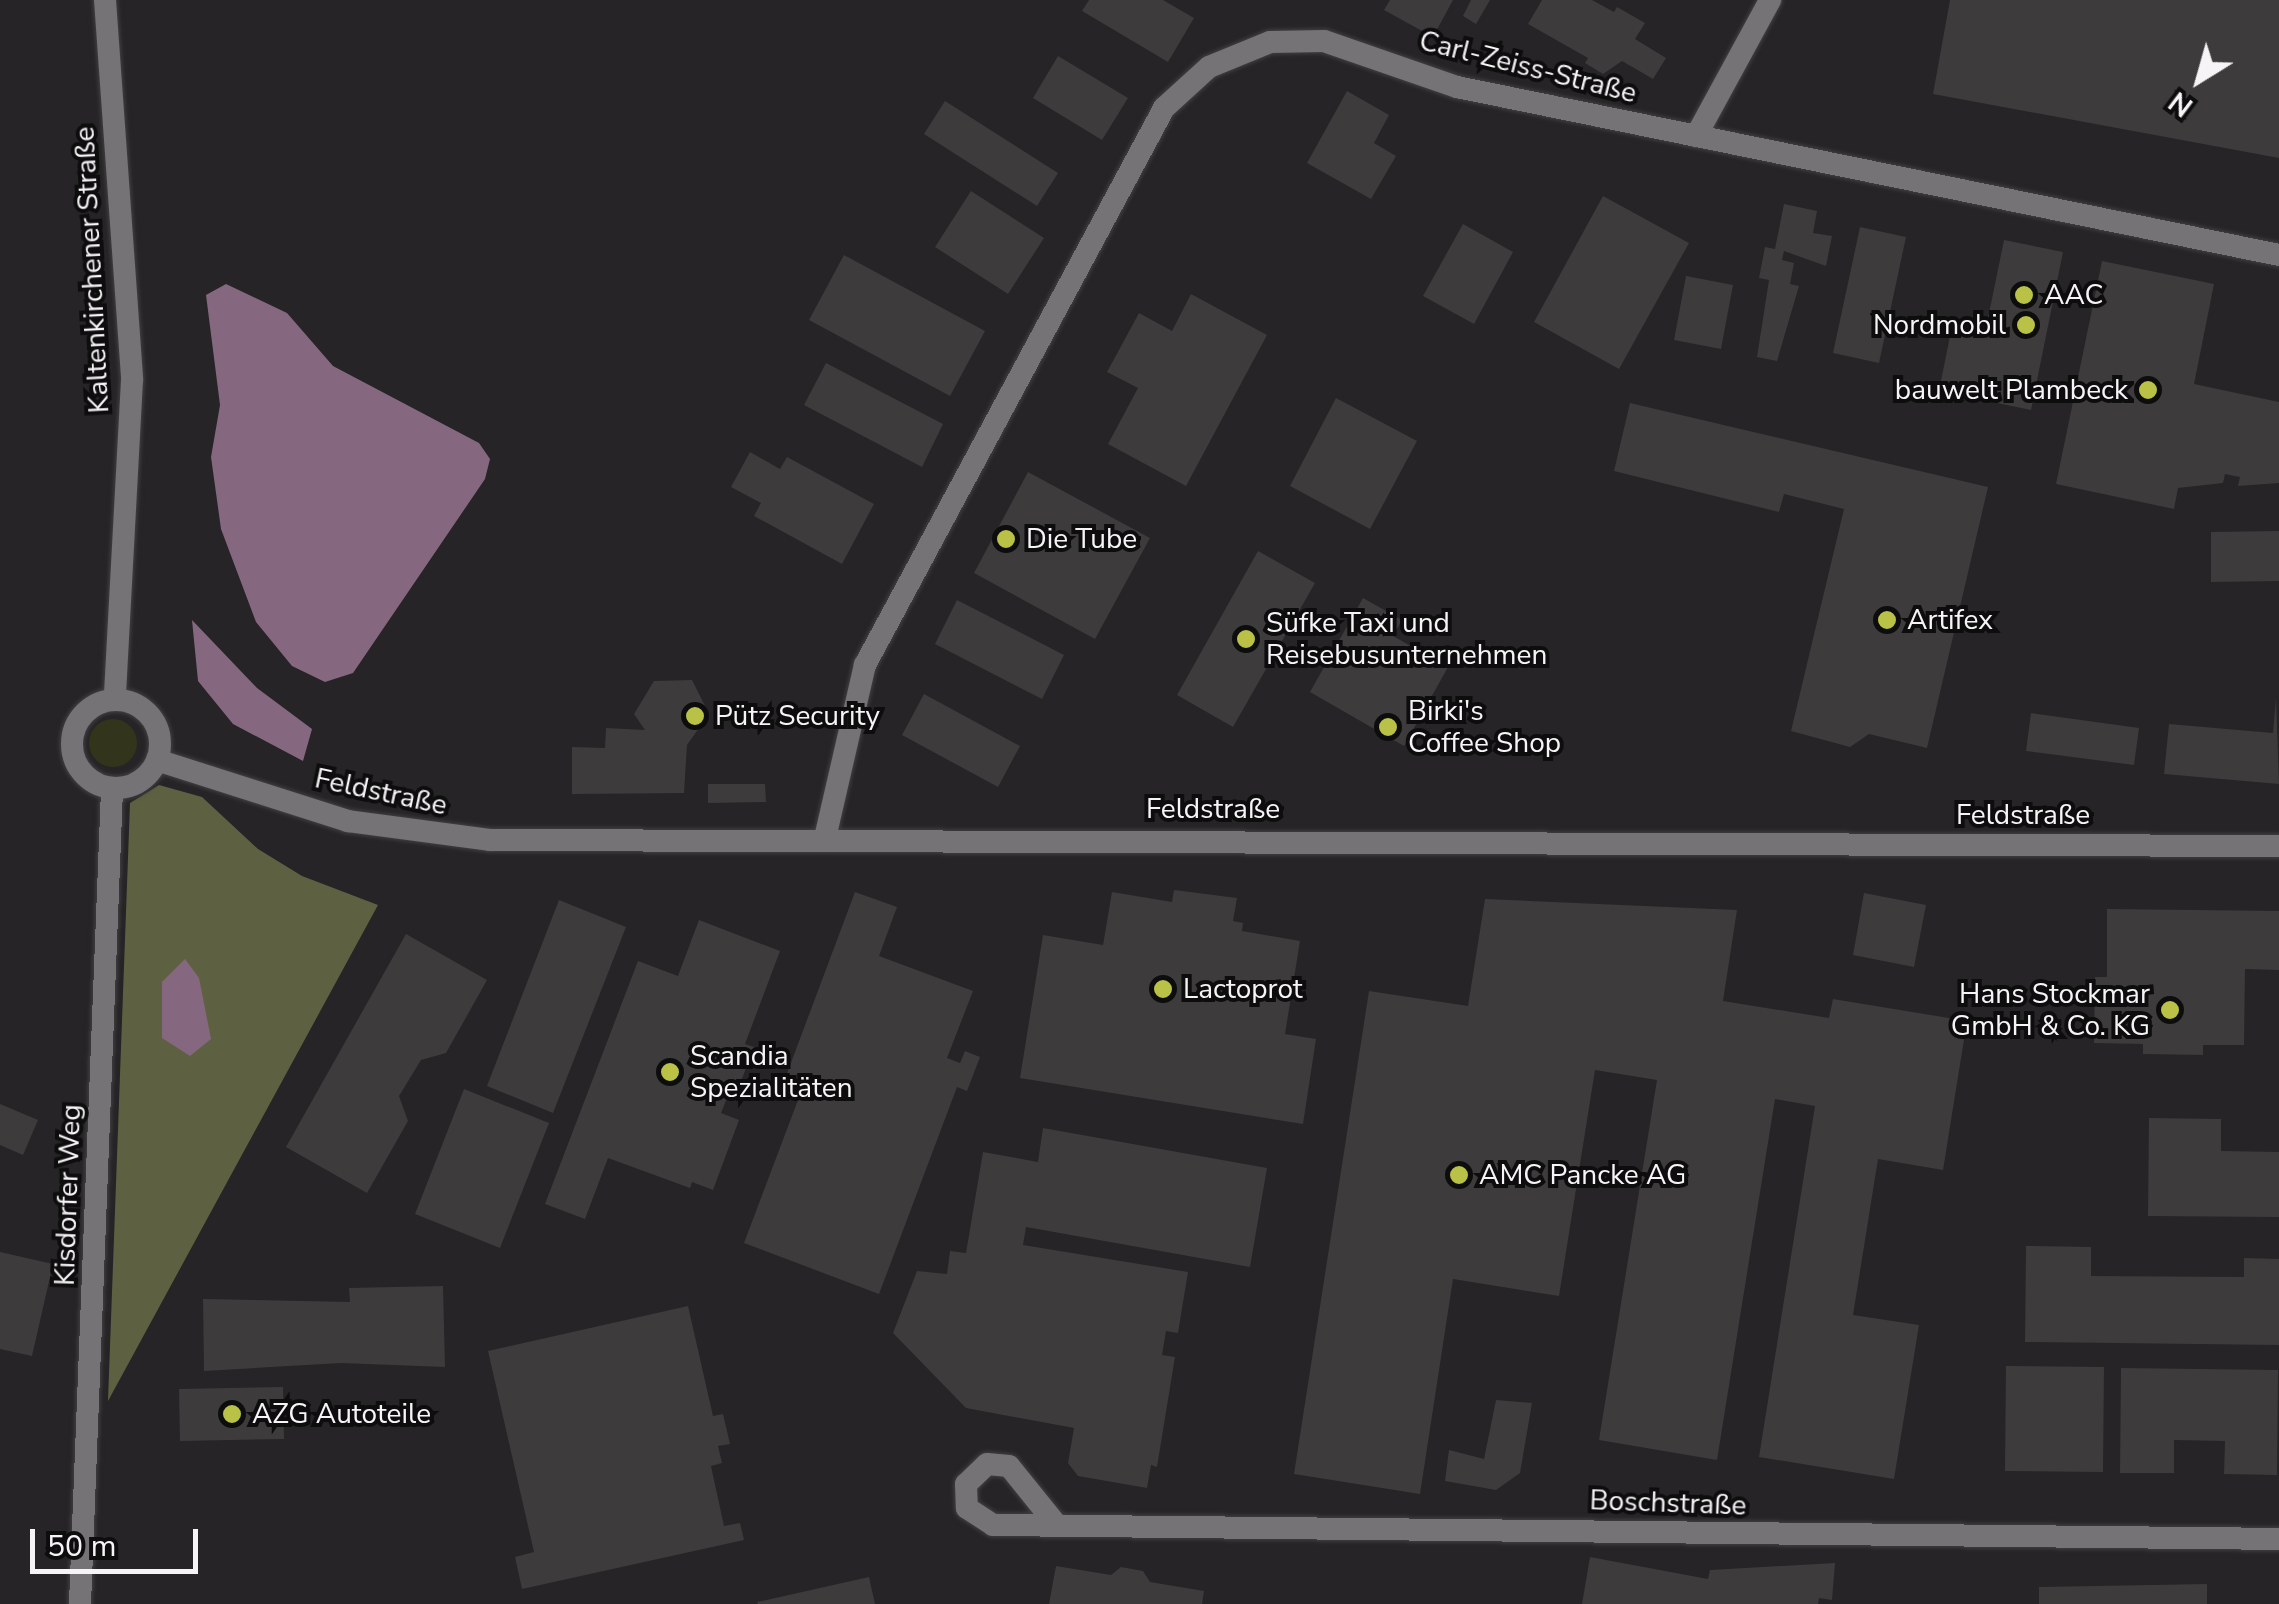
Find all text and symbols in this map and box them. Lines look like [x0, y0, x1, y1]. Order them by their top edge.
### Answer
street label: Carl-Zeiss-Straße [1416, 24, 1640, 110]
north arrow [2149, 30, 2249, 130]
text: N [2161, 82, 2201, 125]
street label: Kaltenkirchener Straße [68, 126, 116, 414]
place label: AAC [2044, 278, 2103, 312]
marker: AAC [2013, 284, 2035, 306]
place label: Nordmobil [1873, 308, 2006, 342]
marker: Nordmobil [2015, 314, 2037, 336]
place label: bauwelt Plambeck [1895, 373, 2128, 407]
marker: bauwelt Plambeck [2137, 379, 2159, 401]
place label: Die Tube [1026, 522, 1137, 556]
marker: Die Tube [995, 528, 1017, 550]
place label: Artifex [1907, 603, 1993, 637]
place label: Süfke Taxi und Reisebusunternehmen [1266, 606, 1547, 672]
marker: Artifex [1876, 609, 1898, 631]
marker: Süfke Taxi und Reisebusunternehmen [1235, 628, 1257, 650]
place label: Birki's Coffee Shop [1408, 694, 1561, 760]
place label: Pütz Security [715, 699, 880, 733]
marker: Pütz Security [684, 705, 706, 727]
marker: Birki's Coffee Shop [1377, 716, 1399, 738]
street label: Feldstraße [312, 762, 450, 822]
street label: Feldstraße [1146, 792, 1280, 826]
street label: Feldstraße [1956, 798, 2090, 832]
place label: Lactoprot [1183, 972, 1303, 1006]
place label: Hans Stockmar GmbH & Co. KG [1951, 977, 2150, 1043]
marker: Lactoprot [1152, 978, 1174, 1000]
marker: Hans Stockmar GmbH & Co. KG [2159, 999, 2181, 1021]
place label: Scandia Spezialitäten [690, 1039, 853, 1105]
marker: Scandia Spezialitäten [659, 1061, 681, 1083]
street label: Kisdorfer Weg [48, 1104, 88, 1286]
place label: AMC Pancke AG [1479, 1158, 1686, 1192]
marker: AMC Pancke AG [1448, 1164, 1470, 1186]
place label: AZG Autoteile [252, 1397, 431, 1431]
marker: AZG Autoteile [221, 1403, 243, 1425]
street label: Boschstraße [1589, 1483, 1747, 1523]
scale bar [35, 1509, 202, 1571]
text: 50 m [47, 1526, 116, 1567]

